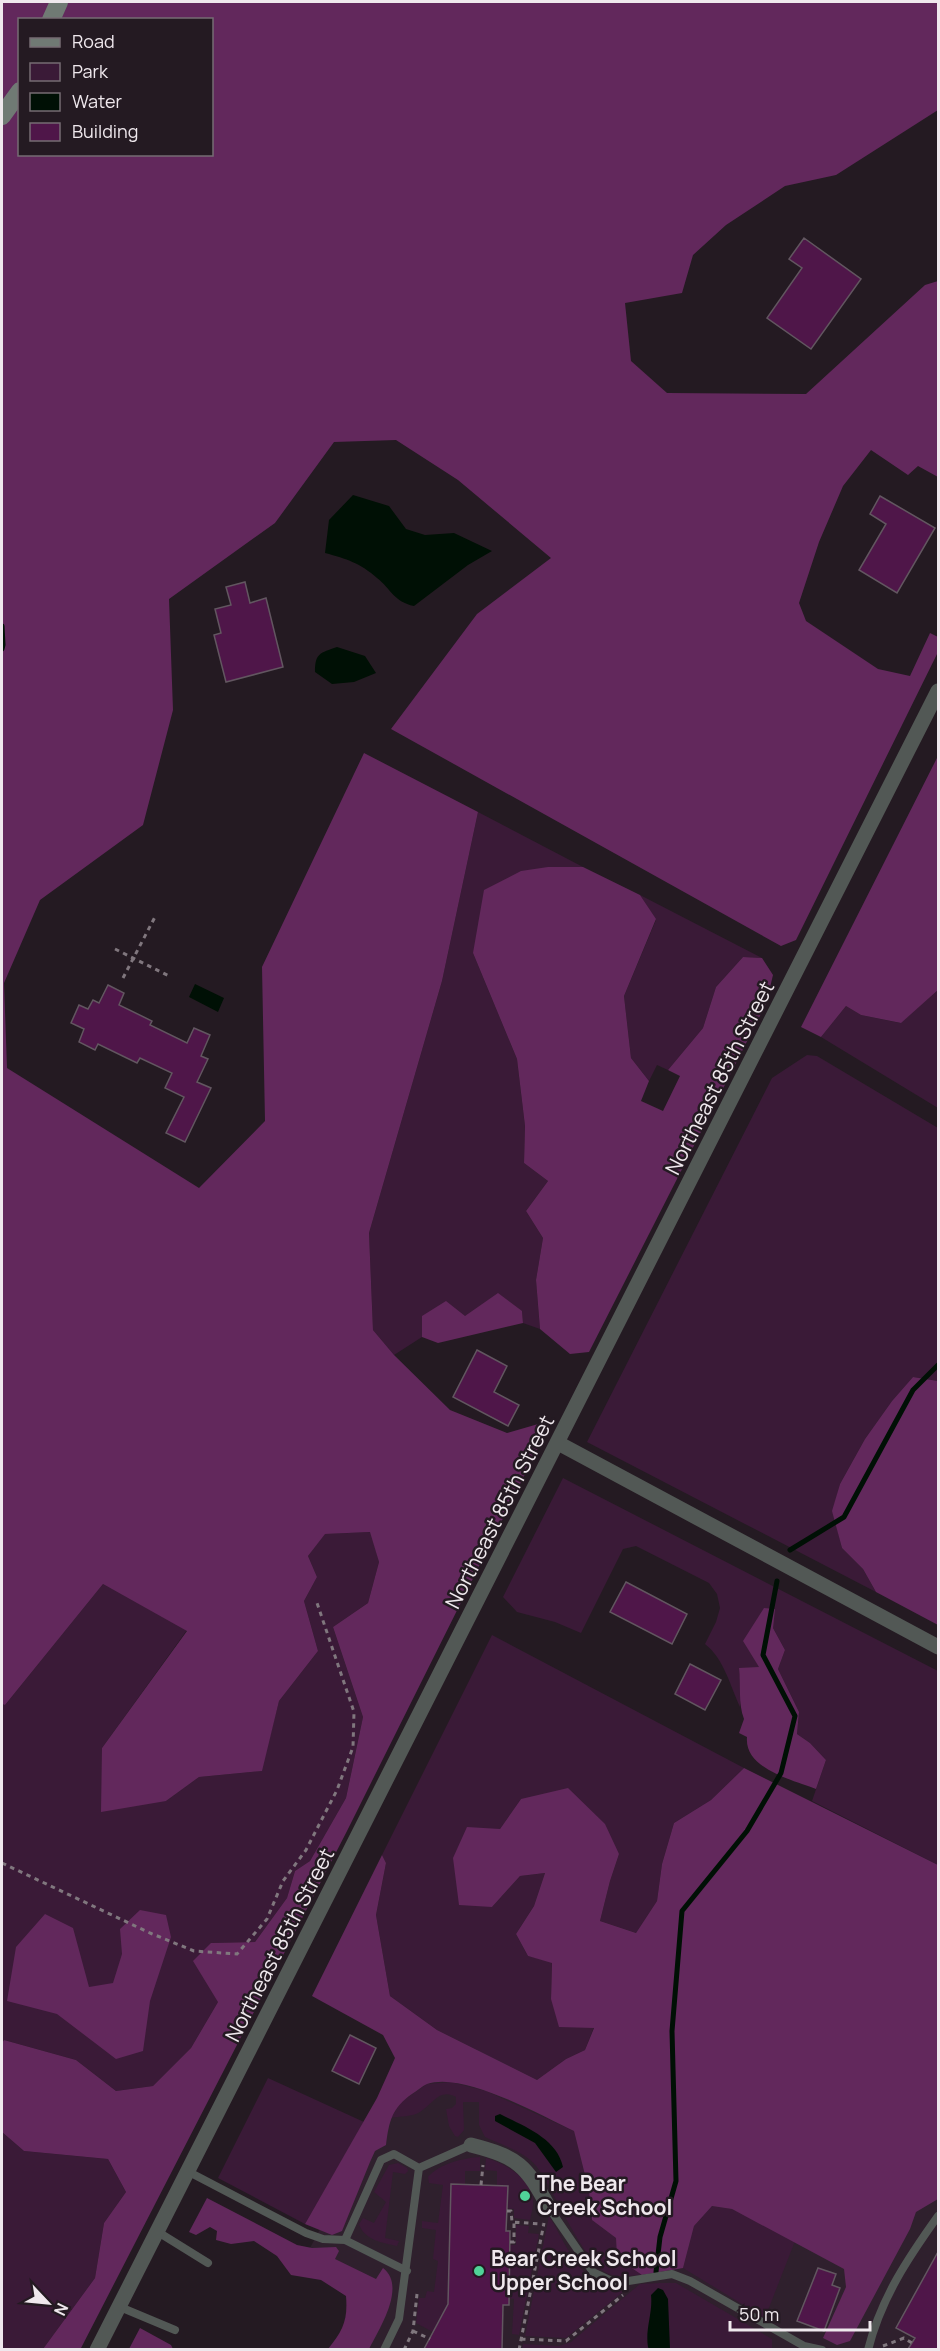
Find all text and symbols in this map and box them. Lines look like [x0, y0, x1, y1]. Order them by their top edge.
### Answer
legend [18, 18, 213, 156]
text: Road [72, 29, 115, 53]
text: Park [72, 59, 109, 83]
text: Water [72, 89, 122, 113]
text: Building [72, 119, 138, 143]
street label: Northeast 85th Street [658, 976, 780, 1179]
street label: Northeast 85th Street [438, 1410, 560, 1613]
street label: Northeast 85th Street [218, 1843, 340, 2046]
place label: The Bear Creek School [537, 2169, 672, 2221]
marker: The Bear Creek School [518, 2189, 532, 2203]
place label: Bear Creek School Upper School [491, 2244, 677, 2296]
marker: Bear Creek School Upper School [472, 2264, 486, 2278]
north arrow [18, 2273, 78, 2333]
scale bar [730, 2294, 870, 2332]
text: N [49, 2300, 74, 2320]
text: 50 m [739, 2302, 779, 2326]

